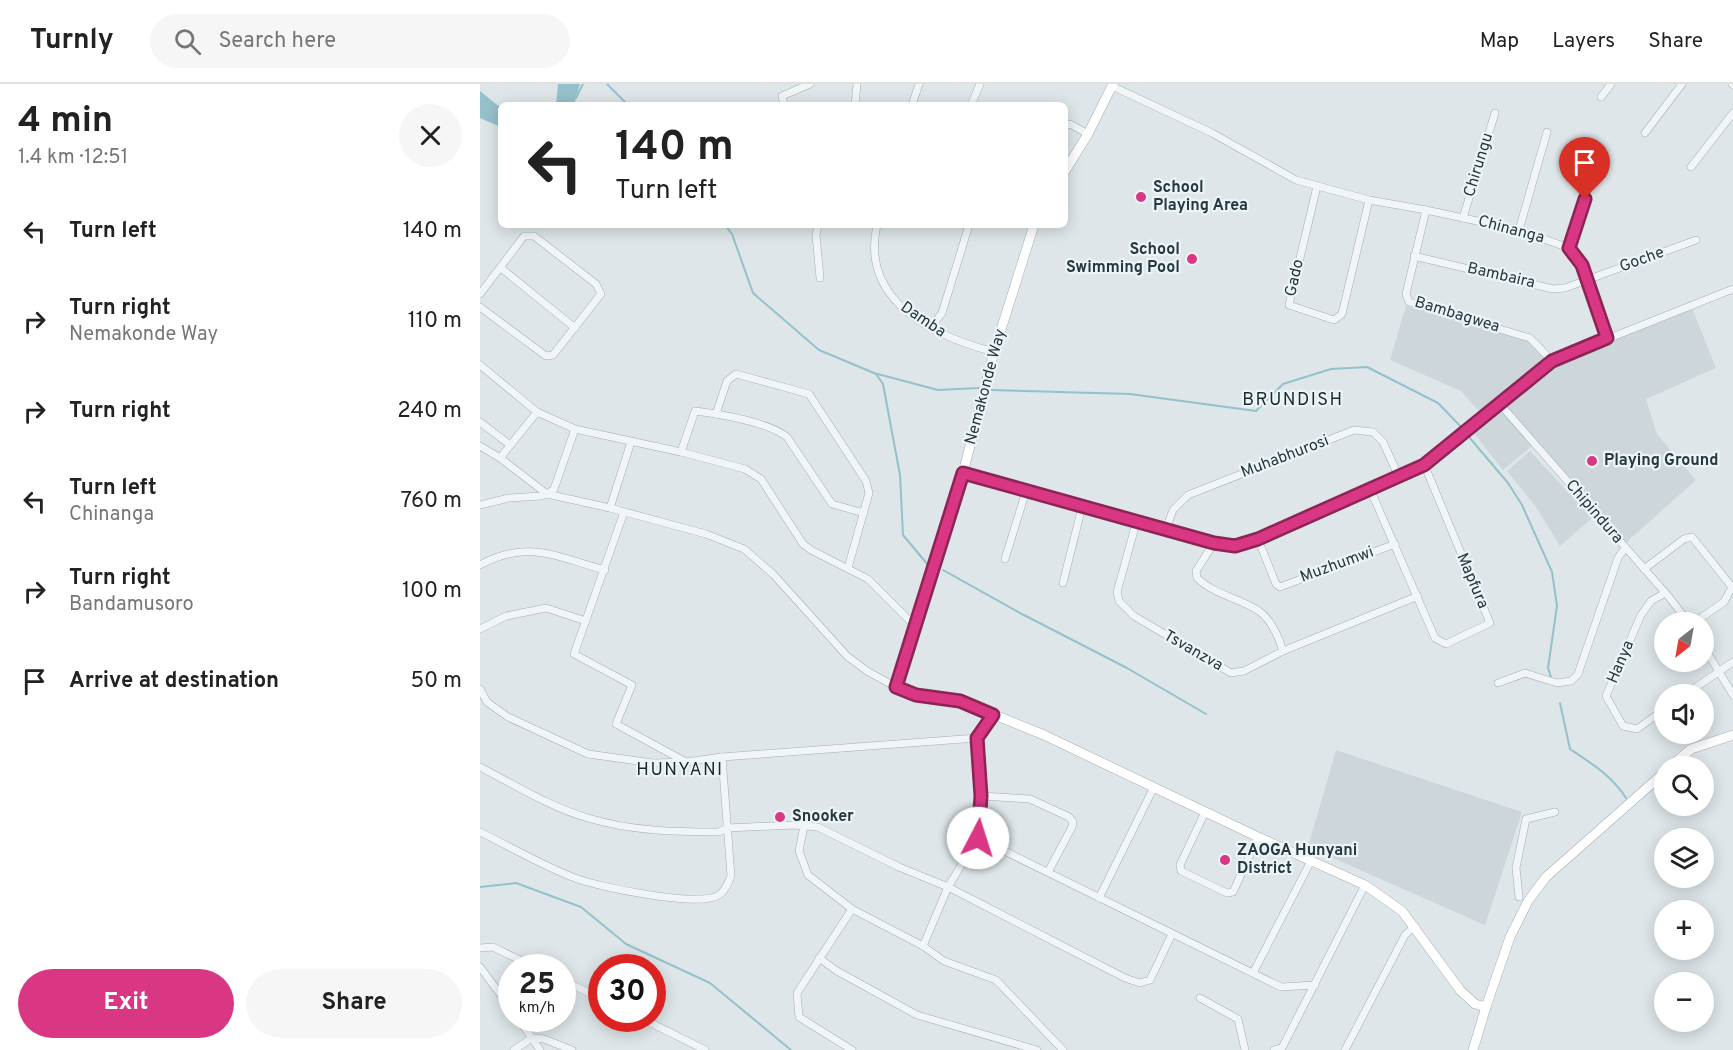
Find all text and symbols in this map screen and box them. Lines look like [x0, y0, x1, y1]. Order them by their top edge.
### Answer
search box [150, 14, 570, 68]
text: Turnly [30, 23, 114, 59]
icon: search [171, 25, 204, 58]
text: Search here [219, 28, 336, 55]
text: Map [1480, 28, 1519, 55]
text: Layers [1552, 28, 1615, 55]
text: Share [1648, 28, 1703, 55]
text: 4 min [18, 99, 113, 145]
button: close [399, 104, 462, 167]
text: 140 m [615, 122, 734, 175]
icon: left [516, 126, 594, 204]
street label: Chirungu [1460, 131, 1498, 199]
pin [1559, 137, 1610, 199]
text: 1.4 km · 12:51 [18, 145, 128, 171]
icon: arrive [1568, 146, 1601, 179]
text: Turn left [615, 174, 717, 208]
place label: School Playing Area [1153, 178, 1248, 216]
marker: School Playing Area [1134, 190, 1148, 204]
street label: Chinanga [1476, 212, 1546, 248]
icon: left [18, 215, 51, 248]
text: Turn left [69, 218, 157, 245]
text: 140 m [403, 218, 462, 245]
place label: School Swimming Pool [1066, 240, 1180, 278]
street label: Goche [1617, 243, 1667, 277]
marker: School Swimming Pool [1185, 252, 1199, 266]
street label: Gado [1281, 257, 1309, 299]
street label: Bambaira [1465, 259, 1537, 293]
street label: Bambagwea [1412, 293, 1502, 337]
text: Turn right [69, 295, 171, 322]
street label: Damba [897, 298, 949, 342]
icon: right [18, 305, 51, 338]
text: 110 m [408, 308, 462, 335]
text: Nemakonde Way [69, 322, 218, 348]
street label: Nemakonde Way [961, 327, 1011, 447]
district label: BRUNDISH [1242, 389, 1344, 412]
icon: right [18, 395, 51, 428]
text: Turn right [69, 398, 171, 425]
text: 240 m [397, 398, 462, 425]
street label: Muhabhurosi [1238, 431, 1332, 483]
place label: Playing Ground [1604, 451, 1719, 471]
marker: Playing Ground [1585, 454, 1599, 468]
text: Turn left [69, 475, 157, 502]
street label: Chipindura [1561, 476, 1627, 548]
icon: left [18, 485, 51, 518]
text: 760 m [401, 488, 462, 515]
text: Chinanga [69, 502, 154, 528]
street label: Muzhumwi [1297, 542, 1377, 588]
street label: Mapfura [1451, 550, 1493, 612]
text: Turn right [69, 565, 171, 592]
icon: right [18, 575, 51, 608]
text: 100 m [402, 578, 462, 605]
text: Bandamusoro [69, 592, 194, 618]
north arrow [1654, 612, 1714, 672]
map controls [1654, 612, 1714, 1032]
street label: Tsvanzva [1160, 626, 1226, 676]
street label: Hanya [1603, 637, 1639, 687]
icon: arrive [18, 665, 51, 698]
text: Arrive at destination [69, 668, 279, 695]
text: 50 m [410, 668, 462, 695]
button: sound [1654, 684, 1714, 744]
button: search [1654, 756, 1714, 816]
district label: HUNYANI [636, 759, 724, 782]
position arrow [946, 806, 1010, 870]
place label: Snooker [792, 807, 854, 827]
marker: Snooker [773, 810, 787, 824]
button: layers [1654, 828, 1714, 888]
place label: ZAOGA Hunyani District [1237, 841, 1357, 879]
marker: ZAOGA Hunyani District [1218, 853, 1232, 867]
button: + [1654, 900, 1714, 960]
speed limit sign: 30 [588, 954, 666, 1032]
text: 25 [519, 967, 555, 1004]
button: Exit [18, 969, 234, 1038]
button: Share [246, 969, 462, 1038]
button: − [1654, 972, 1714, 1032]
text: km/h [519, 999, 555, 1018]

